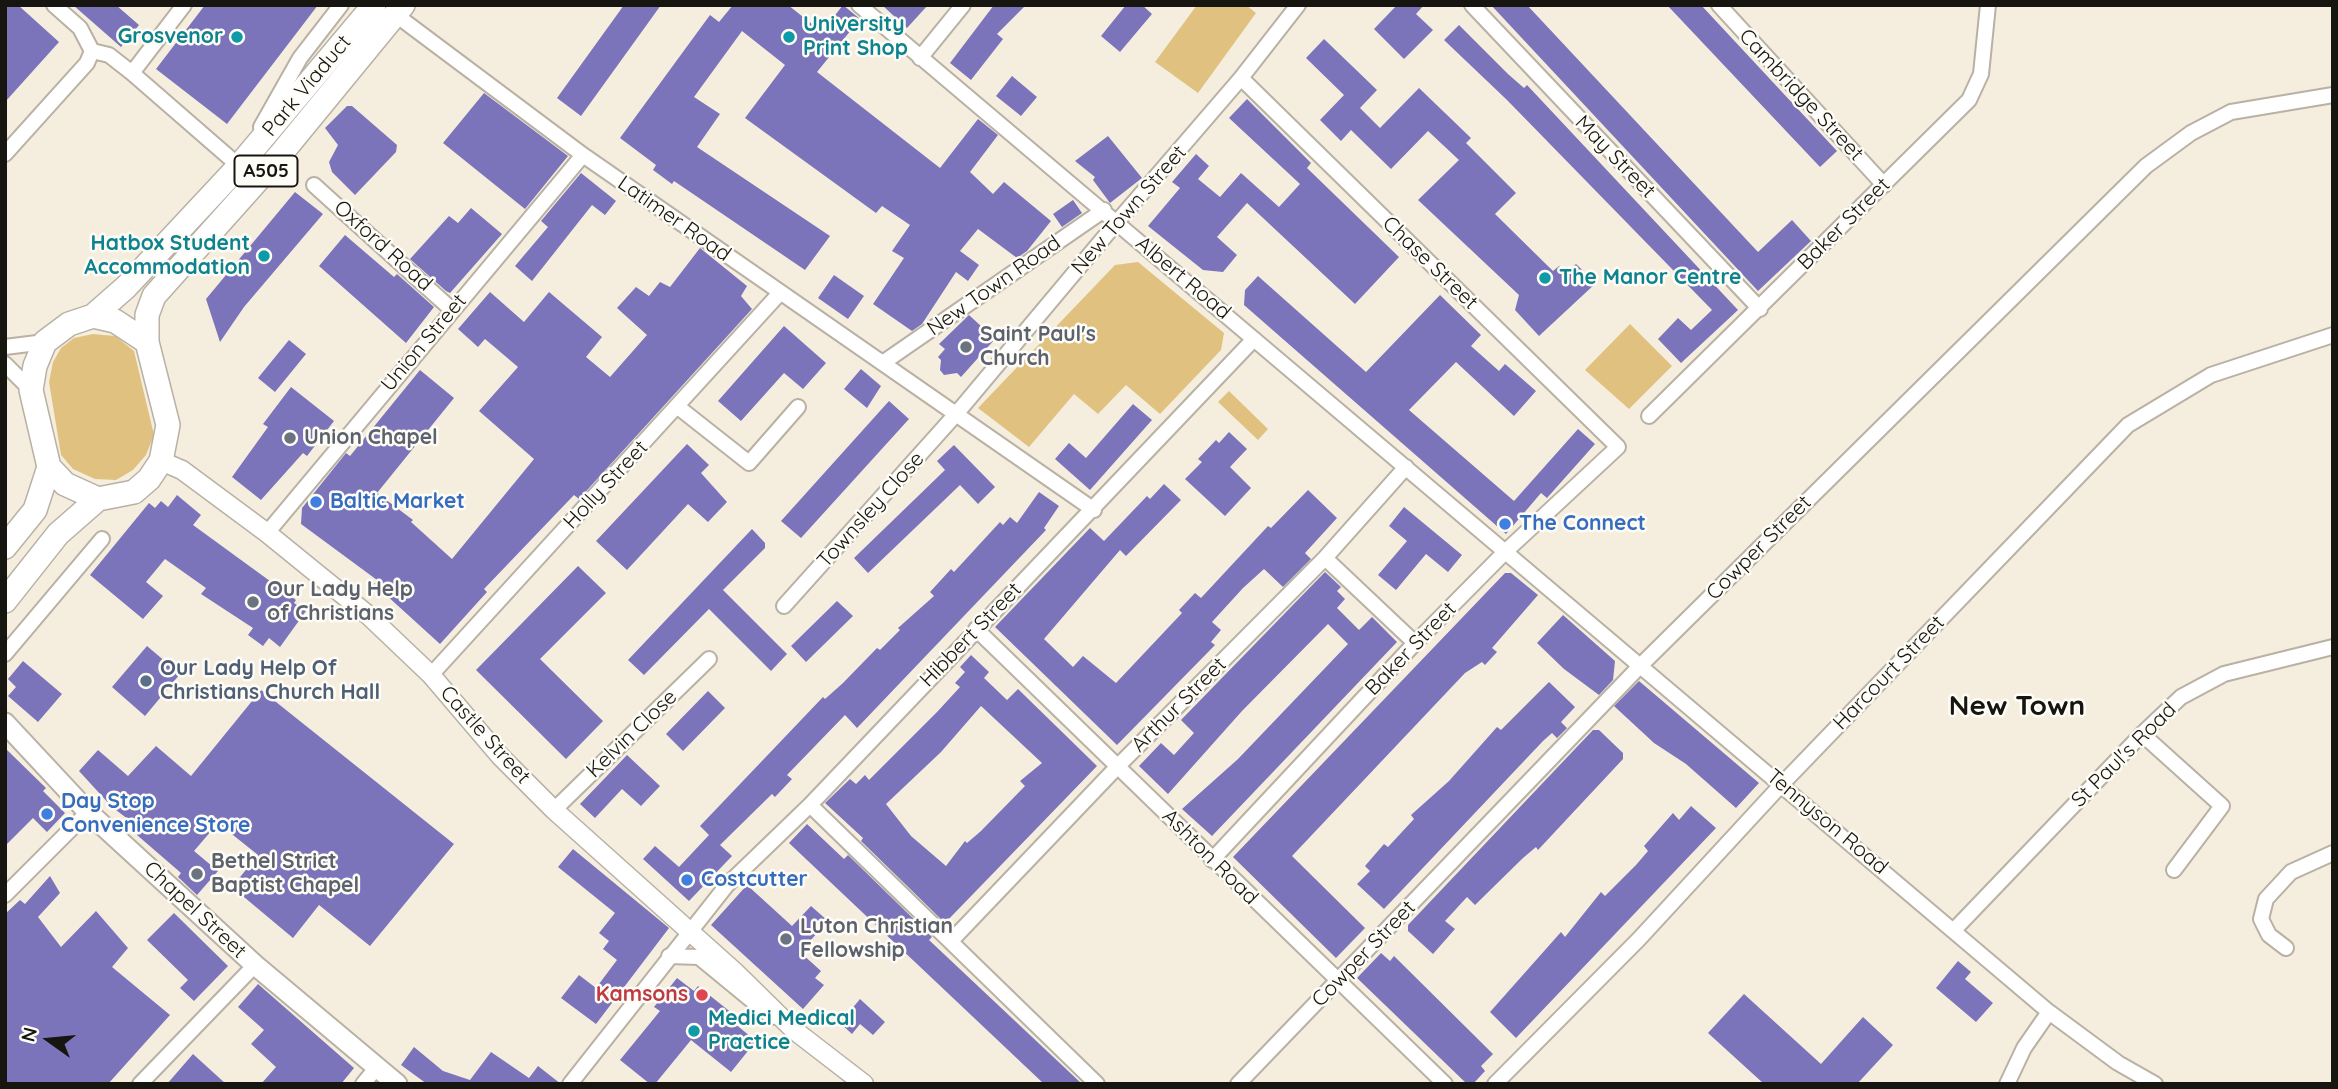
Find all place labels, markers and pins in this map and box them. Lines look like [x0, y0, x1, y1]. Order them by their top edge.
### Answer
place label: University Print Shop [803, 12, 908, 62]
place label: Grosvenor [118, 24, 223, 50]
marker: Grosvenor [229, 29, 245, 45]
marker: University Print Shop [781, 29, 797, 45]
place label: Hatbox Student Accommodation [84, 231, 250, 281]
marker: Hatbox Student Accommodation [256, 248, 272, 264]
place label: The Manor Centre [1559, 265, 1741, 291]
marker: The Manor Centre [1537, 270, 1553, 286]
place label: Saint Paul's Church [980, 322, 1096, 372]
marker: Saint Paul's Church [958, 339, 974, 355]
place label: Union Chapel [304, 425, 438, 451]
marker: Union Chapel [282, 430, 298, 446]
place label: Baltic Market [330, 489, 465, 515]
marker: Baltic Market [308, 494, 324, 510]
place label: The Connect [1519, 511, 1646, 537]
marker: The Connect [1497, 516, 1513, 532]
place label: Our Lady Help of Christians [267, 577, 413, 627]
marker: Our Lady Help of Christians [245, 594, 261, 610]
place label: Our Lady Help Of Christians Church Hall [160, 656, 380, 706]
marker: Our Lady Help Of Christians Church Hall [138, 673, 154, 689]
place label: Day Stop Convenience Store [61, 789, 251, 839]
marker: Day Stop Convenience Store [39, 806, 55, 822]
place label: Bethel Strict Baptist Chapel [211, 849, 359, 899]
marker: Bethel Strict Baptist Chapel [189, 866, 205, 882]
place label: Costcutter [701, 867, 808, 893]
marker: Costcutter [679, 872, 695, 888]
place label: Luton Christian Fellowship [800, 914, 953, 964]
marker: Luton Christian Fellowship [778, 931, 794, 947]
place label: Kamsons [596, 982, 688, 1008]
marker: Kamsons [694, 987, 710, 1003]
place label: Medici Medical Practice [708, 1006, 855, 1056]
marker: Medici Medical Practice [686, 1023, 702, 1039]

